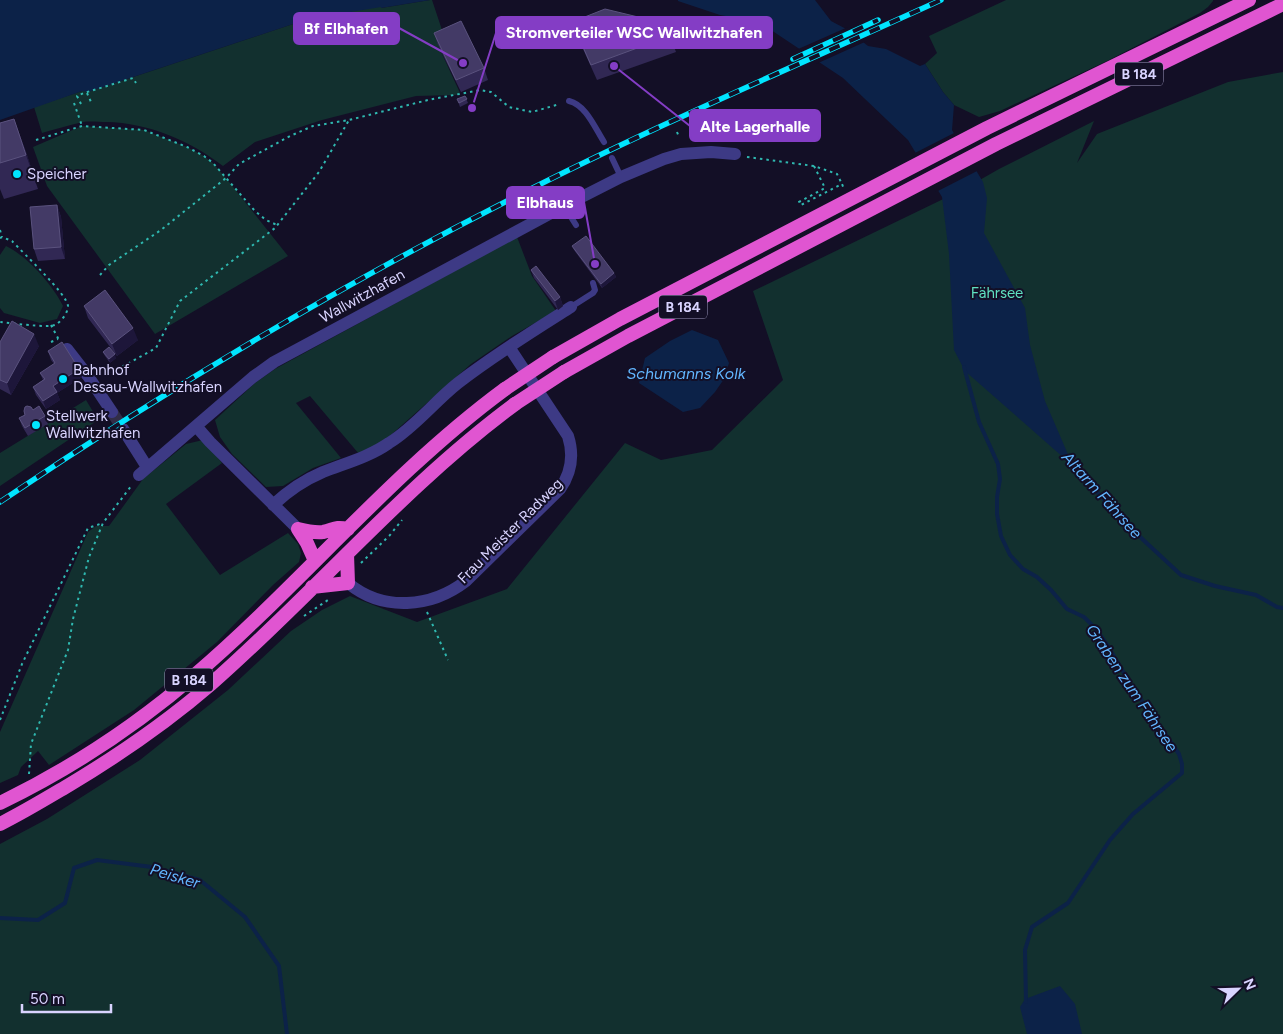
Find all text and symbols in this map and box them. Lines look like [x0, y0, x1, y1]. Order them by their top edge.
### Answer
callout: Bf Elbhafen [294, 13, 399, 44]
callout: Stromverteiler WSC Wallwitzhafen [496, 17, 772, 48]
text: Bf Elbhafen [304, 19, 388, 38]
text: Stromverteiler WSC Wallwitzhafen [506, 23, 762, 42]
road number: B 184 [1115, 62, 1163, 86]
callout: Alte Lagerhalle [690, 110, 820, 141]
text: Alte Lagerhalle [700, 117, 810, 136]
place label: Speicher [27, 165, 87, 183]
marker: Speicher [11, 168, 23, 180]
callout: Elbhaus [507, 187, 584, 218]
text: Elbhaus [516, 193, 574, 212]
street label: Wallwitzhafen [316, 265, 408, 327]
park label: Fährsee [971, 284, 1023, 302]
road number: B 184 [659, 296, 707, 318]
place label: Bahnhof Dessau-Wallwitzhafen [73, 361, 222, 396]
water label: Schumanns Kolk [627, 364, 747, 383]
marker: Bahnhof Dessau-Wallwitzhafen [57, 373, 69, 385]
place label: Stellwerk Wallwitzhafen [46, 407, 140, 442]
marker: Stellwerk Wallwitzhafen [30, 419, 42, 431]
water label: Altarm Fährsee [1057, 447, 1146, 543]
street label: Frau Meister Radweg [454, 475, 566, 587]
water label: Graben zum Fährsee [1082, 621, 1182, 756]
road number: B 184 [165, 668, 213, 692]
water label: Peisker [148, 859, 203, 893]
north arrow [1213, 964, 1263, 1014]
text: N [1240, 976, 1259, 992]
scale bar [22, 982, 111, 1014]
text: 50 m [30, 990, 65, 1008]

